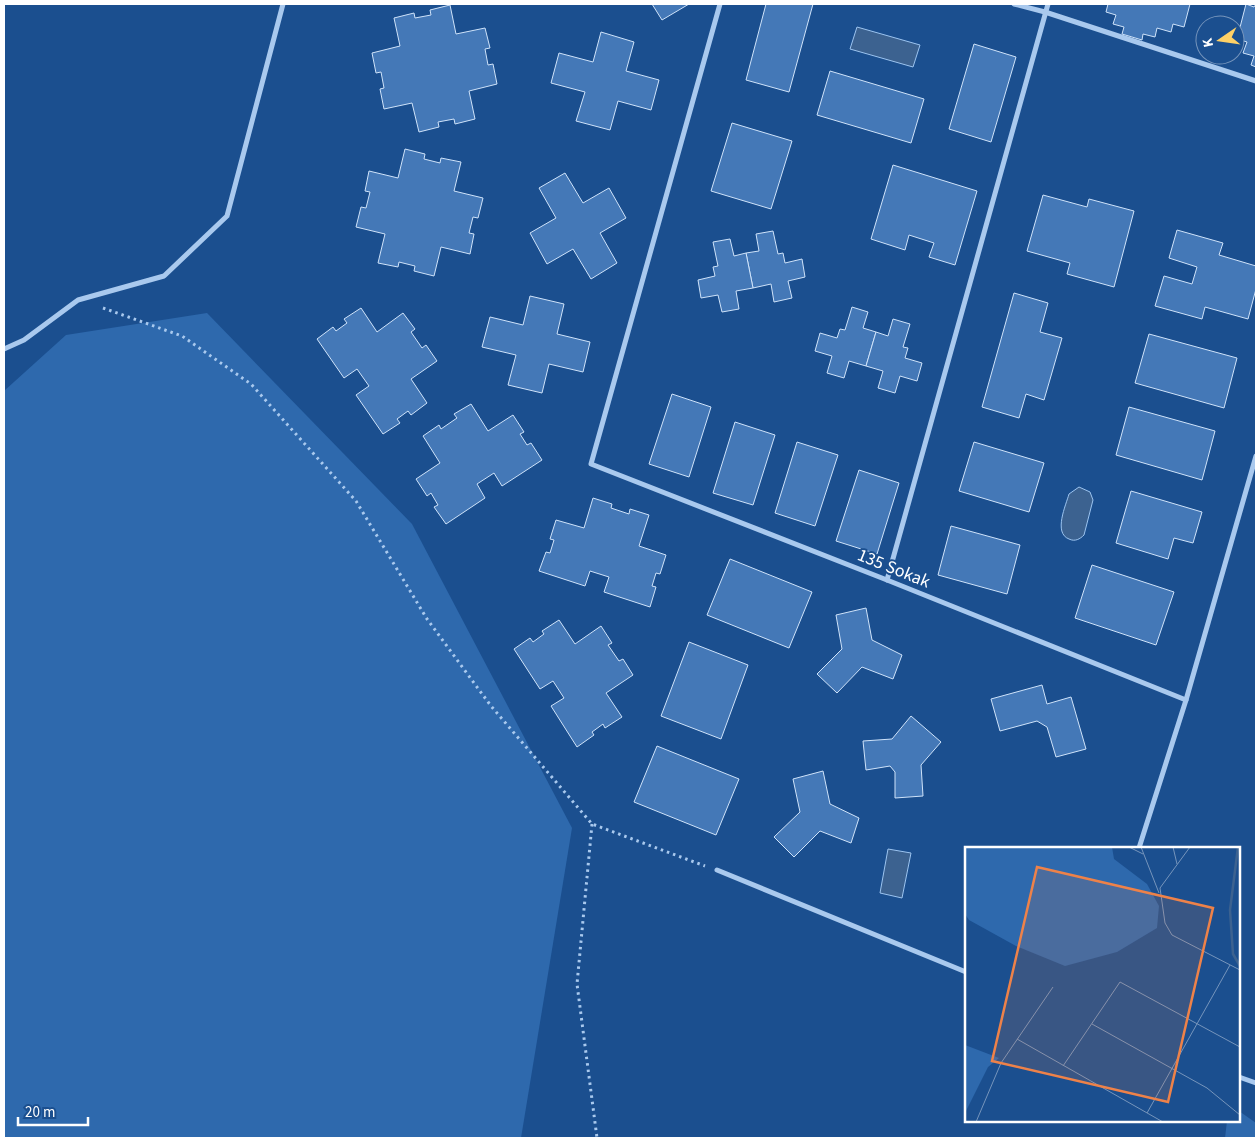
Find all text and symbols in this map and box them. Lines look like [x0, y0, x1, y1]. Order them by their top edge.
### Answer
north arrow [1195, 15, 1245, 65]
text: K [1198, 36, 1219, 49]
street label: 135 Sokak [854, 543, 934, 594]
inset map [965, 847, 1240, 1122]
scale bar [18, 1094, 88, 1126]
text: 20 m [25, 1102, 55, 1123]

